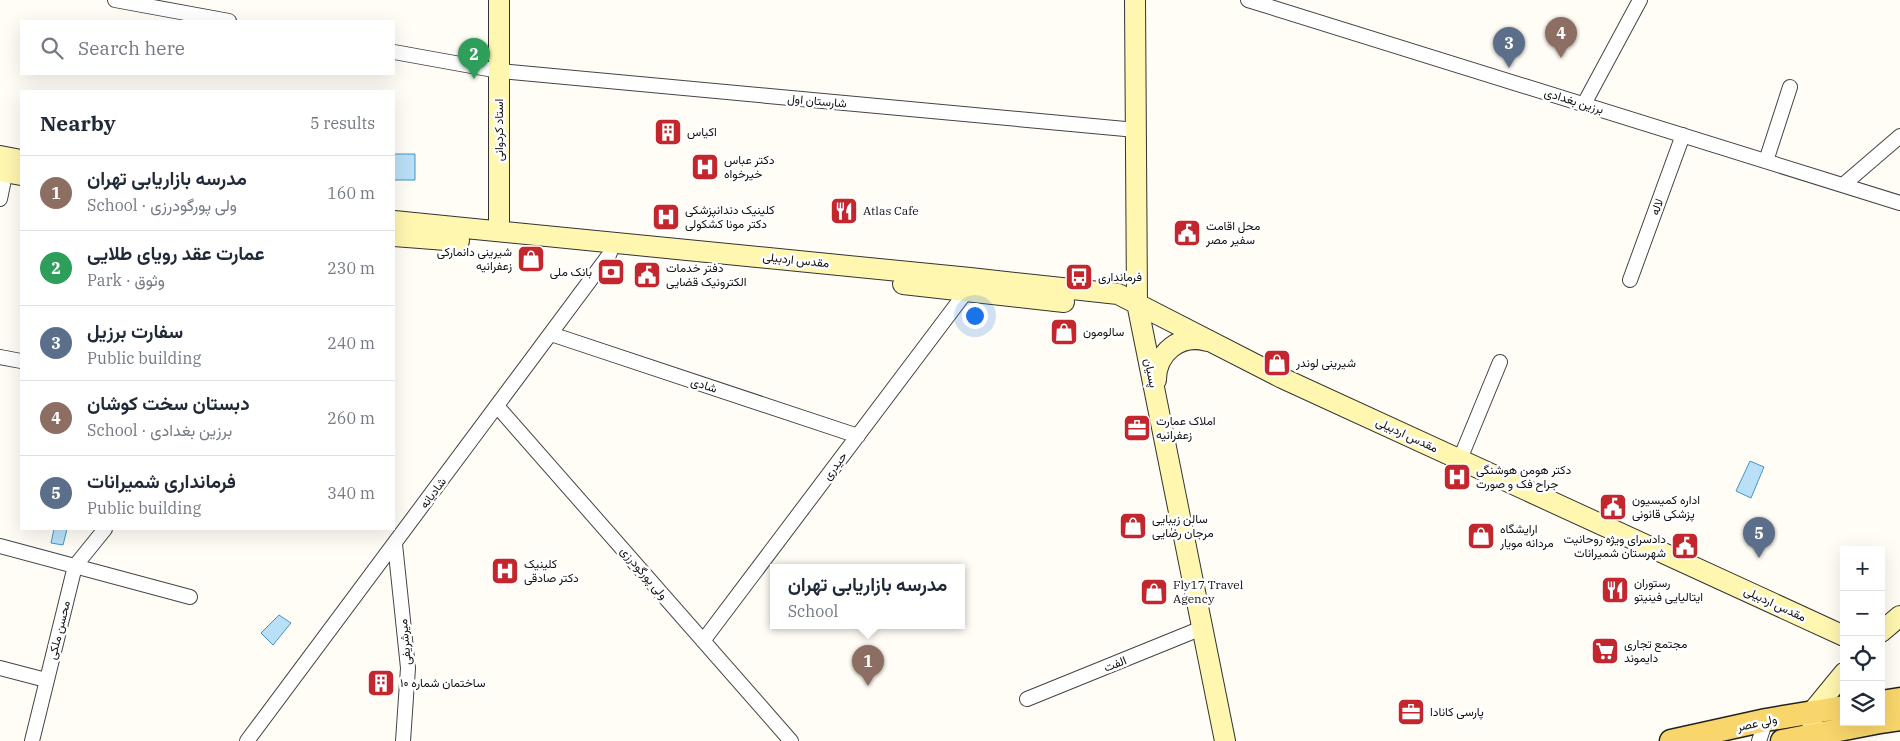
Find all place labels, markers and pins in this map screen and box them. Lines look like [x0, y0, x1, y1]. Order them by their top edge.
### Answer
pin: 4 [1545, 17, 1577, 58]
pin: 3 [1493, 27, 1525, 68]
pin: 2 [458, 38, 490, 79]
building icon: اکیاس [653, 117, 683, 147]
place label: اکیاس [687, 124, 717, 140]
hospital icon: دکتر عباس خیرخواه [690, 152, 720, 182]
place label: دکتر عباس خیرخواه [724, 152, 775, 182]
restaurant icon: Atlas Cafe [829, 196, 859, 226]
hospital icon: کلینیک دندانپزشکی دکتر مونا کشکولی [651, 202, 681, 232]
place label: کلینیک دندانپزشکی دکتر مونا کشکولی [685, 202, 775, 232]
place label: Atlas Cafe [863, 203, 919, 218]
public building icon: محل اقامت سفیر مصر [1172, 218, 1202, 248]
place label: محل اقامت سفیر مصر [1205, 218, 1260, 248]
place label: شیرینی دانمارکی زعفرانیه [437, 244, 512, 274]
shop icon: شیرینی دانمارکی زعفرانیه [516, 244, 546, 274]
bank icon: بانک ملی [596, 257, 626, 287]
public building icon: دفتر خدمات الکترونیک قضایی [632, 260, 662, 290]
place label: دفتر خدمات الکترونیک قضایی [666, 260, 746, 290]
bus stop icon: فرمانداری [1064, 262, 1094, 292]
place label: بانک ملی [550, 264, 592, 280]
place label: فرمانداری [1098, 269, 1142, 285]
shop icon: سالومون [1049, 317, 1079, 347]
place label: سالومون [1083, 324, 1124, 340]
shop icon: شیرینی لوندر [1262, 348, 1292, 378]
place label: شیرینی لوندر [1295, 355, 1356, 371]
office icon: املاک عمارت زعفرانیه [1122, 413, 1152, 443]
place label: املاک عمارت زعفرانیه [1156, 413, 1216, 443]
hospital icon: دکتر هومن هوشنگی جراح فک و صورت [1442, 462, 1472, 492]
place label: دکتر هومن هوشنگی جراح فک و صورت [1476, 462, 1572, 493]
public building icon: اداره کمیسیون پزشکی قانونی [1598, 492, 1628, 522]
place label: اداره کمیسیون پزشکی قانونی [1632, 492, 1700, 522]
shop icon: سالن زیبایی مرجان رضایی [1118, 511, 1148, 541]
place label: سالن زیبایی مرجان رضایی [1152, 511, 1214, 541]
pin: 5 [1743, 517, 1775, 558]
shop icon: ارایشگاه مردانه مویار [1466, 521, 1496, 551]
place label: ارایشگاه مردانه مویار [1499, 521, 1554, 551]
place label: دادسرای ویژه روحانیت شهرستان شمیرانات [1563, 531, 1666, 561]
public building icon: دادسرای ویژه روحانیت شهرستان شمیرانات [1670, 531, 1700, 561]
hospital icon: کلینیک دکتر صادقی [490, 556, 520, 586]
place label: کلینیک دکتر صادقی [524, 556, 579, 586]
restaurant icon: رستوران ایتالیایی فینیتو [1600, 575, 1630, 605]
place label: رستوران ایتالیایی فینیتو [1634, 575, 1703, 605]
shop icon: Fly17 Travel Agency [1139, 577, 1169, 607]
place label: Fly17 Travel Agency [1173, 577, 1244, 606]
supermarket icon: مجتمع تجاری دایموند [1590, 636, 1620, 666]
place label: مجتمع تجاری دایموند [1624, 636, 1687, 666]
pin: 1 [852, 645, 884, 686]
building icon: ساختمان شماره ۱۰ [366, 668, 396, 698]
place label: ساختمان شماره ۱۰ [400, 675, 485, 691]
office icon: پارسی کانادا [1396, 697, 1426, 727]
place label: پارسی کانادا [1430, 704, 1484, 720]

